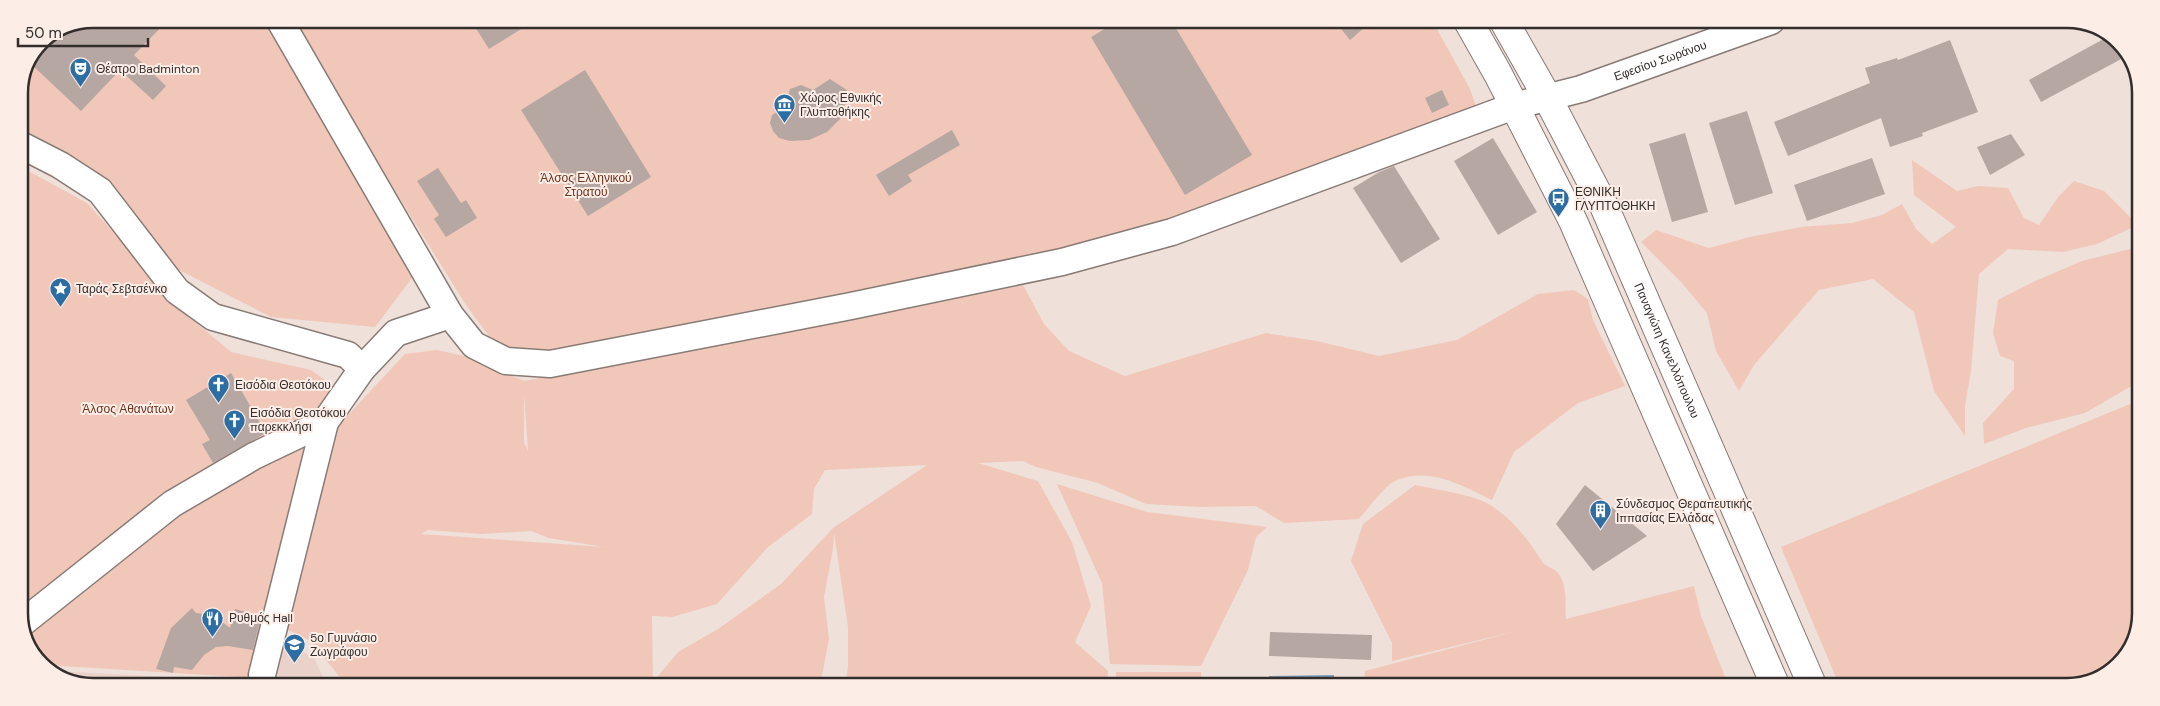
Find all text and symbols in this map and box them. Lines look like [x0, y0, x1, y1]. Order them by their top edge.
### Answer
scale bar [18, 15, 148, 47]
text: 50 m [25, 23, 62, 43]
street label: Εφεσίου Σωράνου [1612, 37, 1709, 85]
theatre icon: Θέατρο Badminton [68, 57, 92, 88]
place label: Θέατρο Badminton [96, 61, 199, 77]
place label: Χώρος Εθνικής Γλυπτοθήκης [800, 90, 882, 120]
museum icon: Χώρος Εθνικής Γλυπτοθήκης [772, 93, 796, 124]
park label: Άλσος Ελληνικού Στρατού [540, 170, 632, 200]
place label: ΕΘΝΙΚΗ ΓΛΥΠΤΟΘΗΚΗ [1575, 184, 1655, 214]
bus stop icon: ΕΘΝΙΚΗ ΓΛΥΠΤΟΘΗΚΗ [1547, 187, 1571, 218]
place icon: Ταράς Σεβτσένκο [48, 277, 72, 308]
place label: Ταράς Σεβτσένκο [76, 281, 168, 297]
street label: Παναγιώτη Κανελλόπουλου [1630, 281, 1703, 421]
church icon: Εισόδια Θεοτόκου [207, 373, 231, 404]
place label: Εισόδια Θεοτόκου [235, 377, 331, 393]
park label: Άλσος Αθανάτων [82, 401, 174, 417]
place label: Εισόδια Θεοτόκου παρεκκλήσι [250, 405, 346, 435]
church icon: Εισόδια Θεοτόκου παρεκκλήσι [222, 408, 246, 439]
place label: Σύνδεσμος Θεραπευτικής Ιππασίας Ελλάδας [1616, 496, 1752, 526]
building icon: Σύνδεσμος Θεραπευτικής Ιππασίας Ελλάδας [1588, 499, 1612, 530]
restaurant icon: Ρυθμός Hall [201, 606, 225, 637]
place label: Ρυθμός Hall [229, 610, 293, 626]
place label: 5ο Γυμνάσιο Ζωγράφου [310, 630, 377, 660]
school or university icon: 5ο Γυμνάσιο Ζωγράφου [282, 633, 306, 664]

